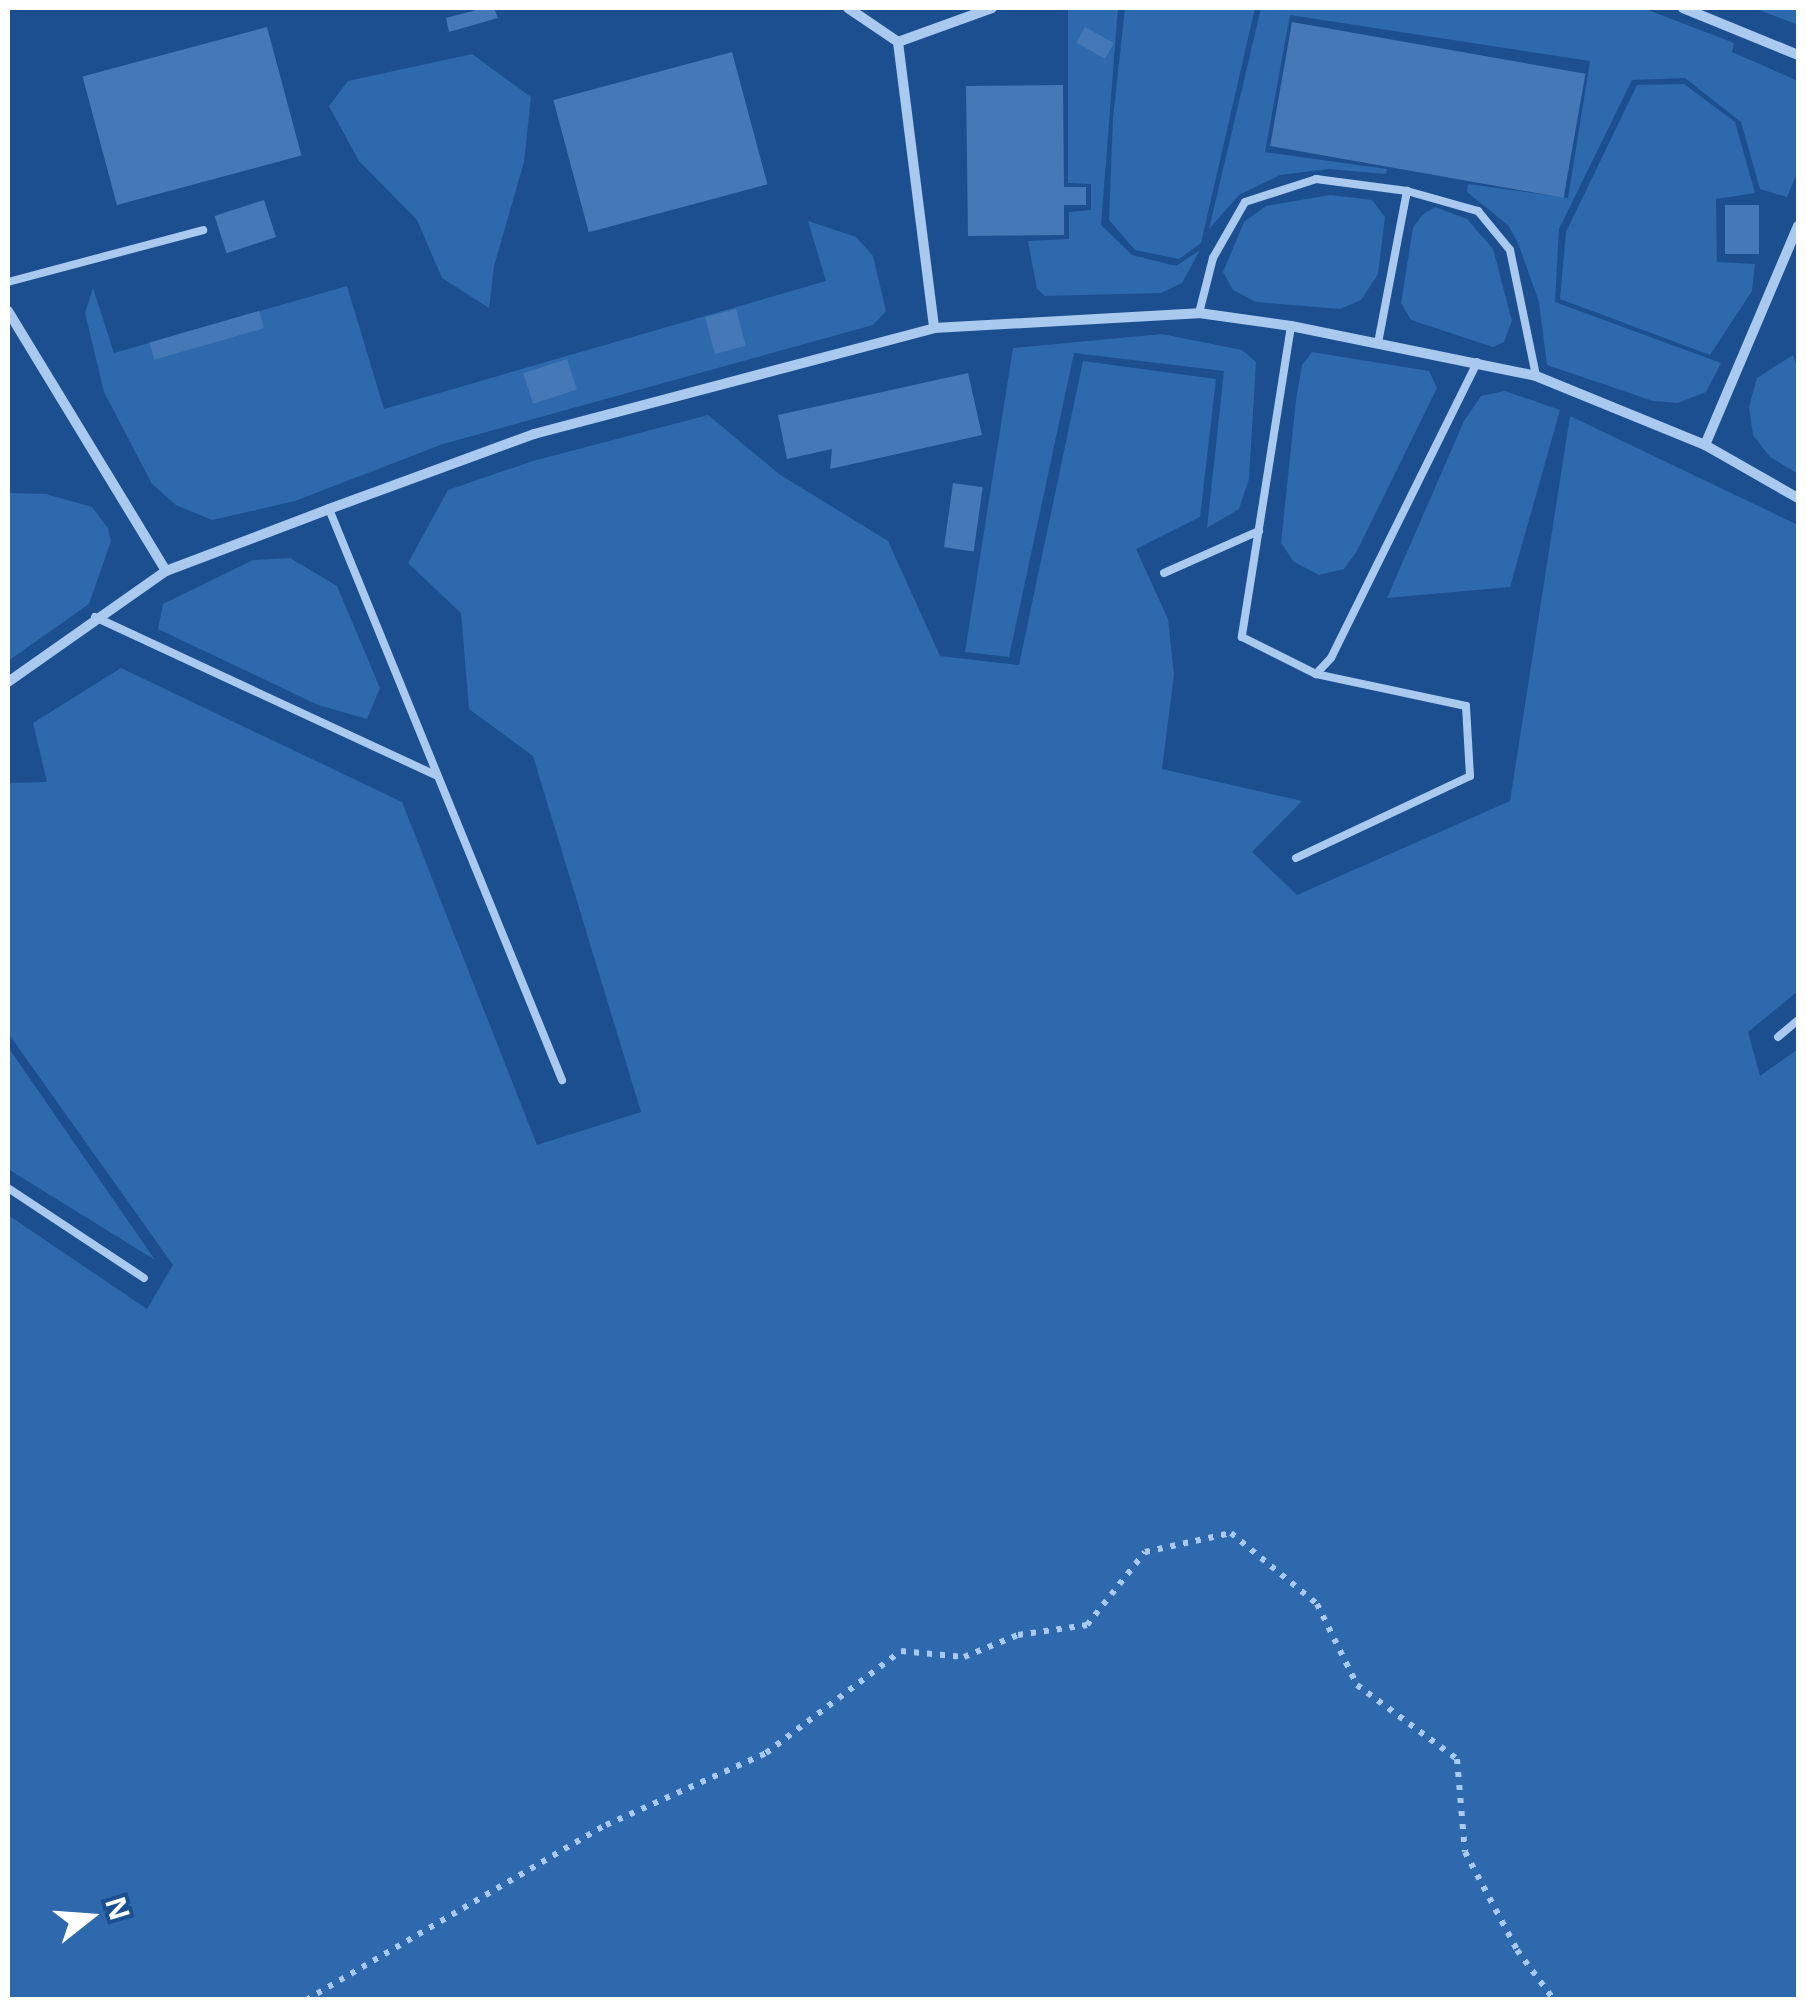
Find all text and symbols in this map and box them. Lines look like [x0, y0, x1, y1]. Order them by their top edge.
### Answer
north arrow [40, 1867, 140, 1967]
text: N [97, 1892, 140, 1925]

